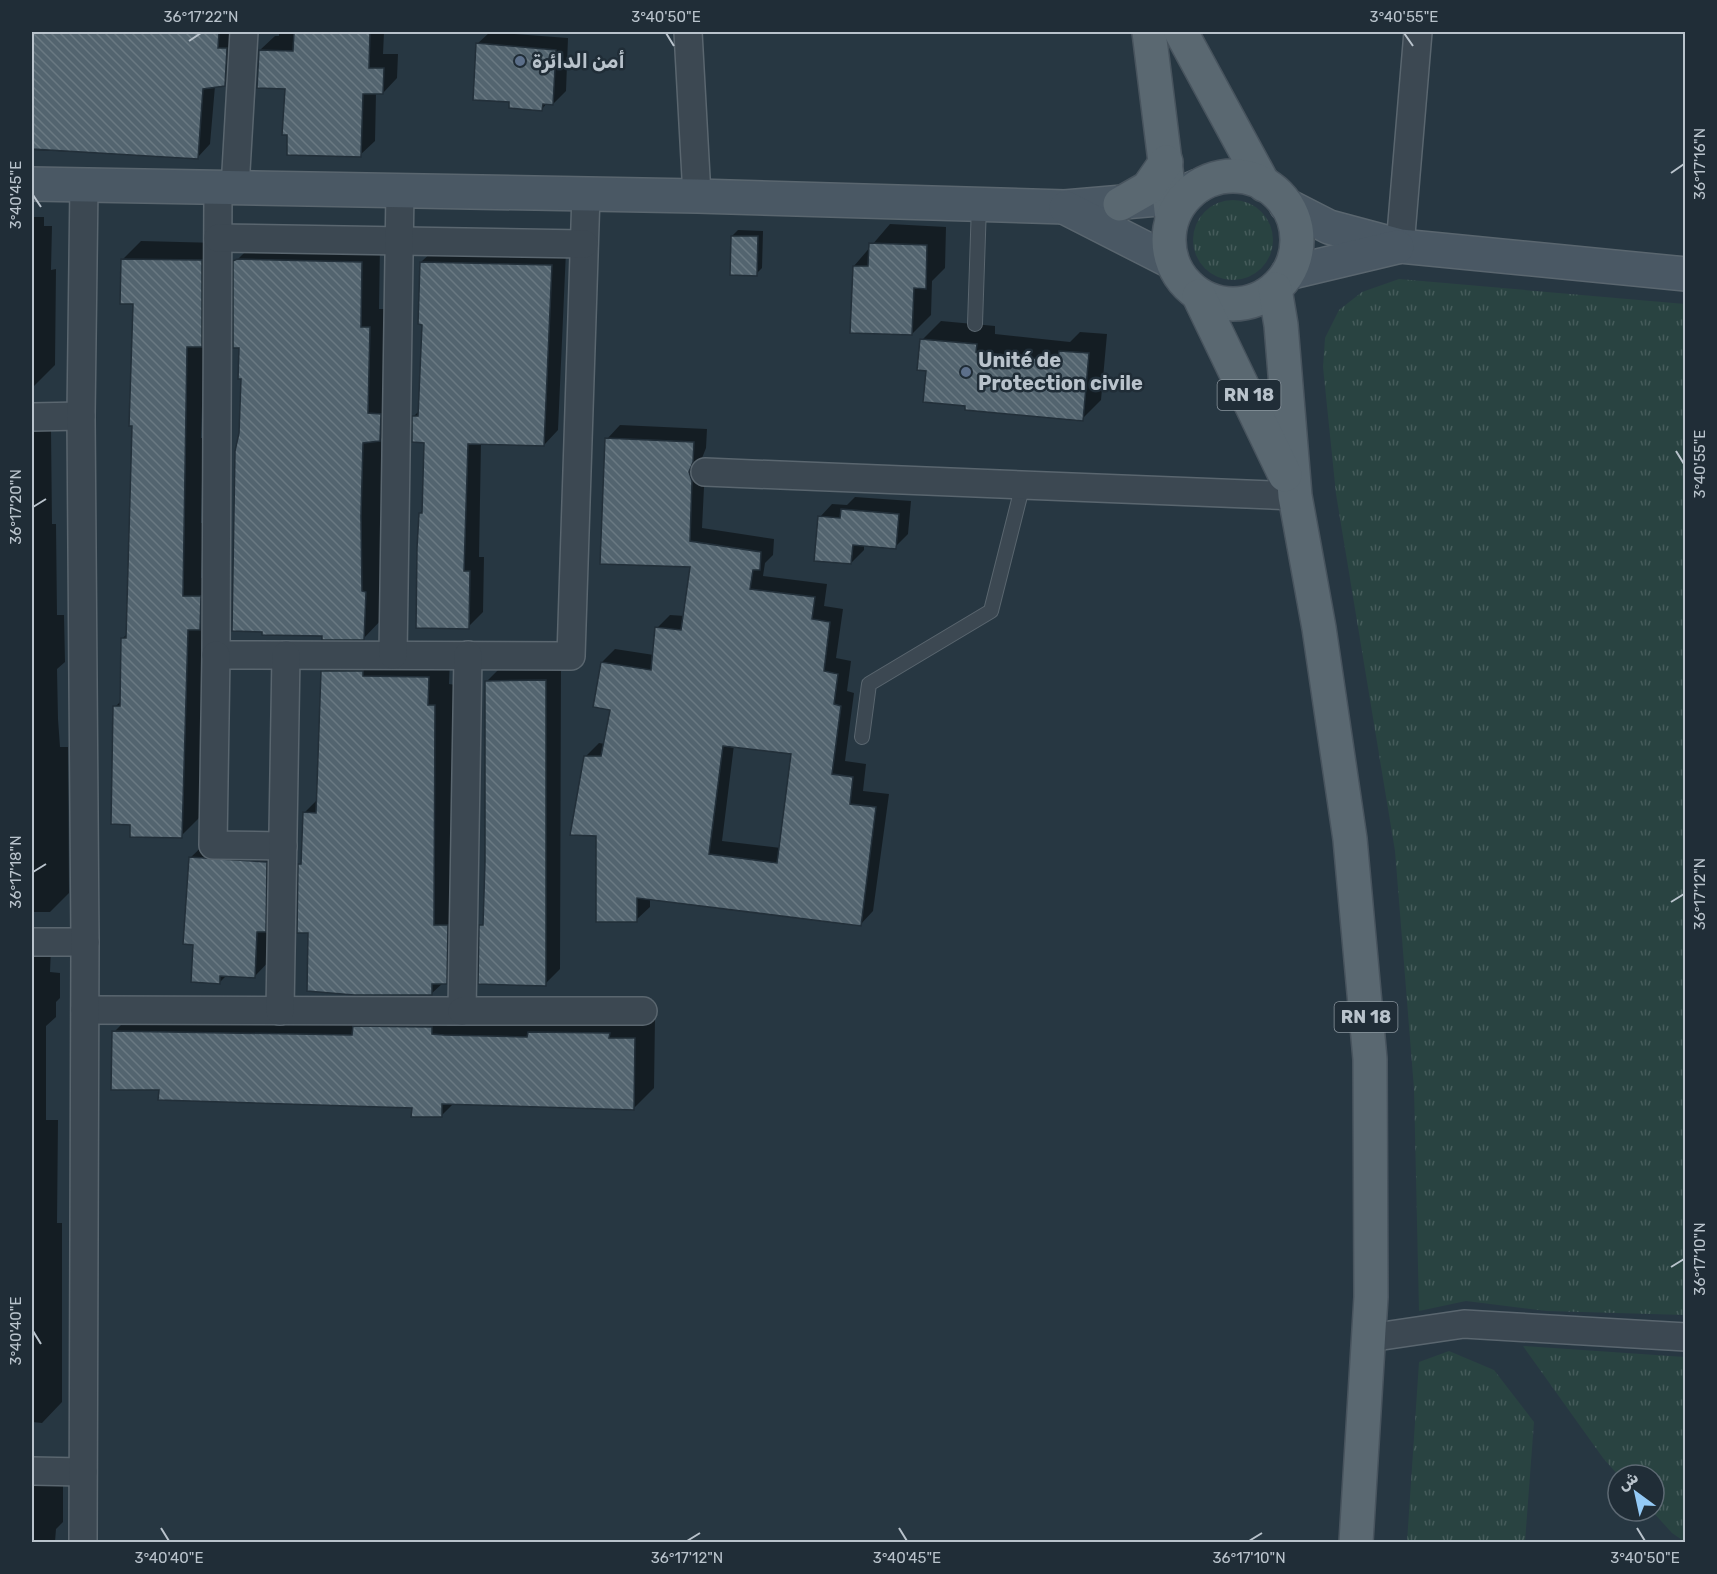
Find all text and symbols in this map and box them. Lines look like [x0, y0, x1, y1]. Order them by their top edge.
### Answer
text: 36°17'22"N [164, 8, 238, 26]
text: 3°40'50"E [631, 8, 701, 26]
text: 3°40'55"E [1370, 8, 1438, 26]
place label: أمن الدائرة [532, 49, 625, 73]
marker: أمن الدائرة [513, 54, 527, 68]
text: 36°17'16"N [1691, 128, 1709, 200]
text: 3°40'45"E [7, 161, 25, 229]
place label: Unité de Protection civile [978, 348, 1143, 395]
marker: Unité de Protection civile [959, 365, 973, 379]
road number: RN 18 [1218, 380, 1280, 410]
text: 3°40'55"E [1691, 430, 1709, 498]
text: 36°17'20"N [7, 469, 25, 545]
text: 36°17'18"N [7, 835, 25, 909]
text: 36°17'12"N [1691, 858, 1709, 930]
road number: RN 18 [1334, 1002, 1398, 1032]
text: 36°17'10"N [1691, 1222, 1709, 1296]
text: 3°40'40"E [7, 1296, 25, 1366]
north arrow [1606, 1463, 1666, 1523]
text: ش [1614, 1467, 1642, 1494]
text: 3°40'40"E [134, 1549, 204, 1567]
text: 36°17'12"N [651, 1549, 723, 1567]
text: 3°40'45"E [873, 1549, 941, 1567]
text: 36°17'10"N [1212, 1549, 1286, 1567]
text: 3°40'50"E [1610, 1549, 1680, 1567]

